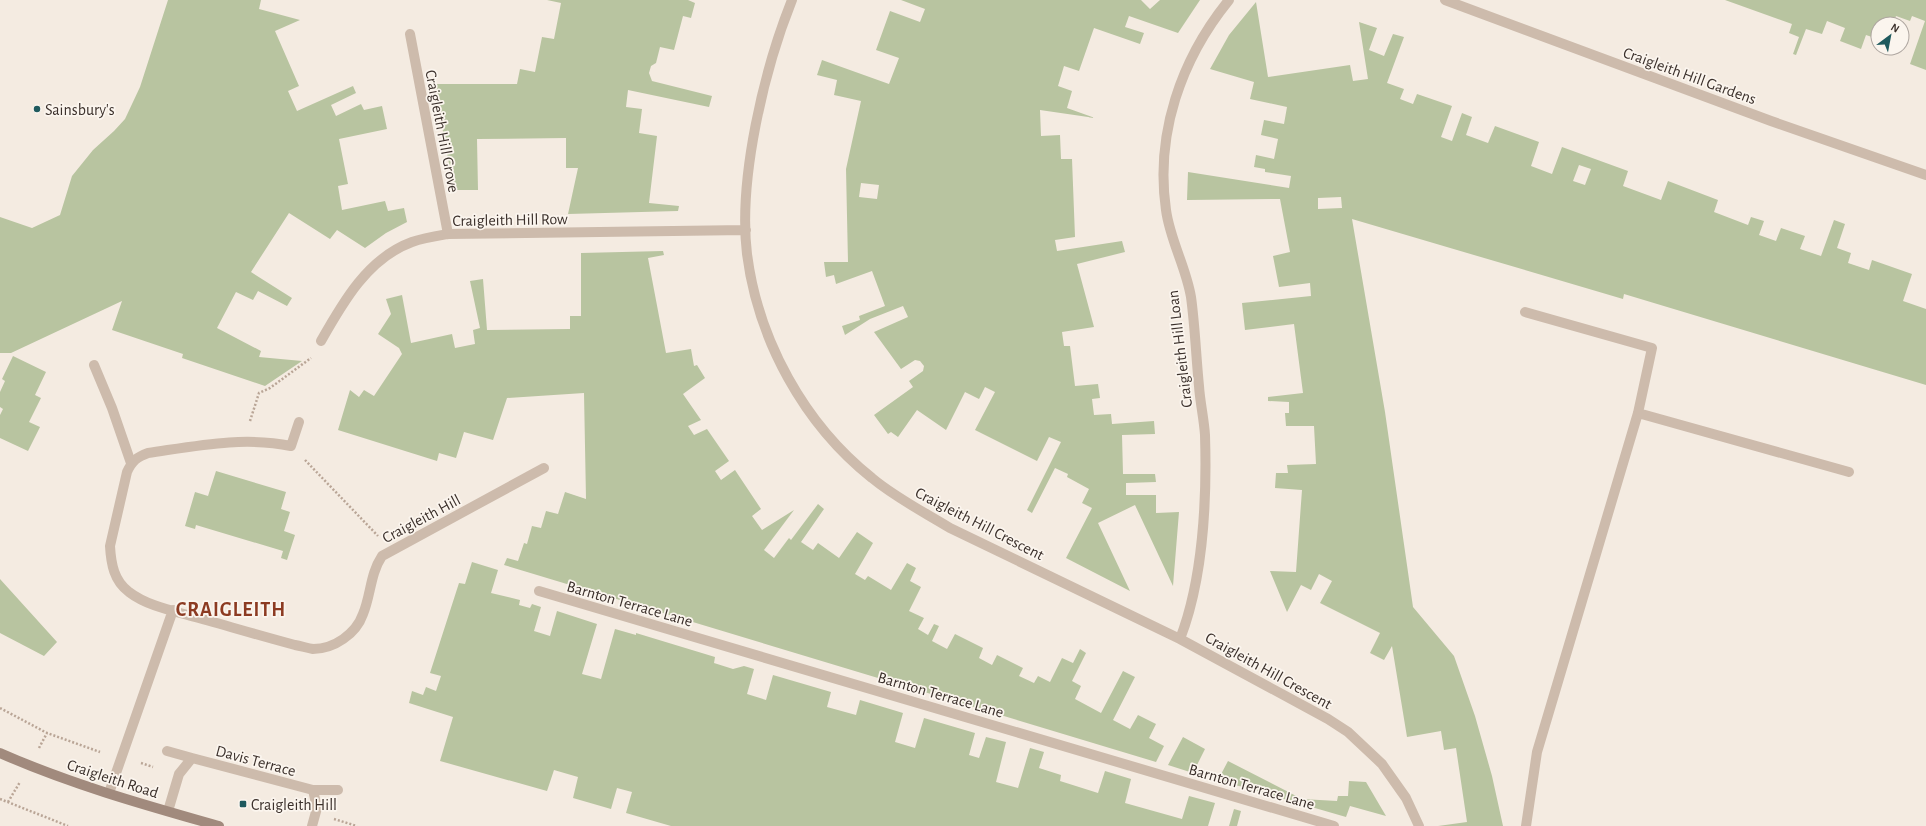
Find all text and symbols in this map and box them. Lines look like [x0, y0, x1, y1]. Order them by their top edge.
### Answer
north arrow [1870, 16, 1910, 56]
text: N [1889, 21, 1901, 35]
street label: Craigleith Hill Gardens [1621, 44, 1758, 107]
street label: Craigleith Hill Grove [422, 68, 462, 194]
place label: Sainsbury's [45, 102, 115, 119]
marker: Sainsbury's [32, 104, 42, 114]
street label: Craigleith Hill Row [452, 211, 568, 229]
street label: Craigleith Hill Loan [1165, 289, 1195, 409]
street label: Craigleith Hill Crescent [913, 485, 1046, 563]
street label: Craigleith Hill [380, 492, 463, 546]
street label: Barnton Terrace Lane [565, 578, 694, 630]
district label: CRAIGLEITH [176, 600, 286, 620]
street label: Craigleith Hill Crescent [1203, 629, 1335, 712]
street label: Barnton Terrace Lane [876, 669, 1005, 721]
street label: Davis Terrace [214, 743, 297, 779]
street label: Craigleith Road [65, 757, 160, 801]
street label: Barnton Terrace Lane [1187, 761, 1316, 813]
place label: Craigleith Hill [251, 797, 337, 813]
marker: Craigleith Hill [238, 799, 248, 809]

